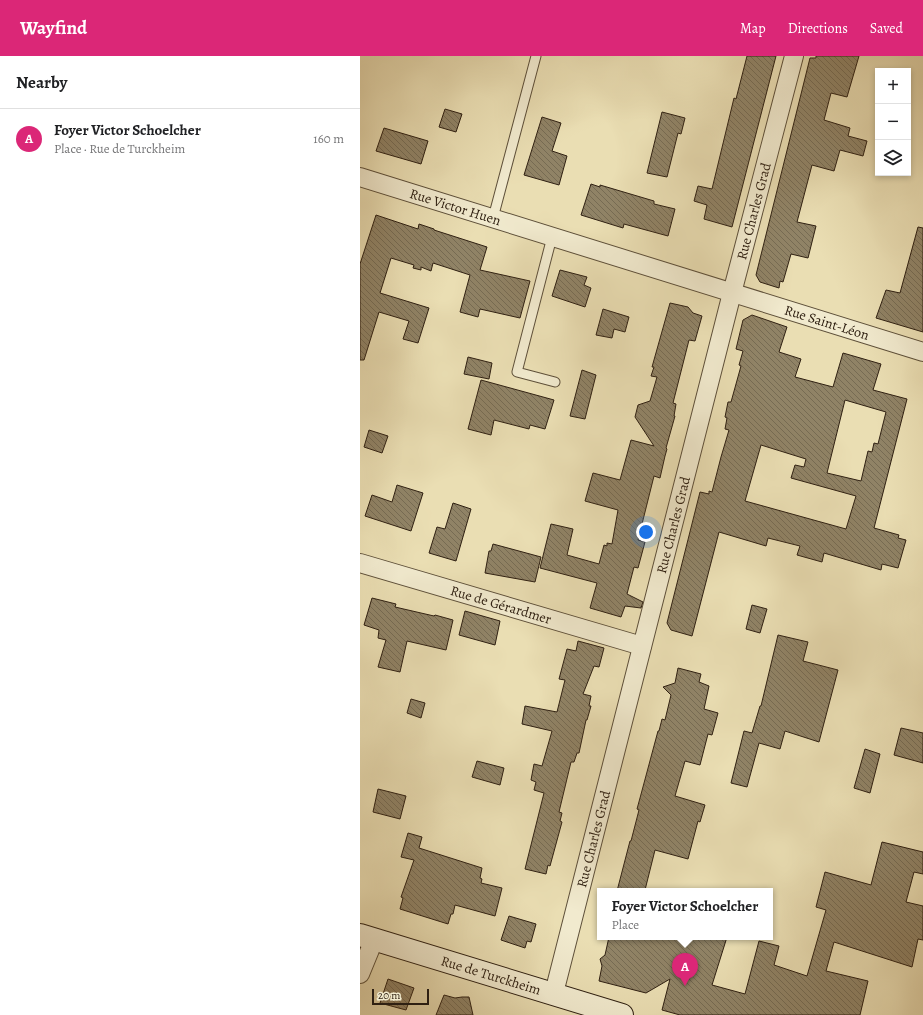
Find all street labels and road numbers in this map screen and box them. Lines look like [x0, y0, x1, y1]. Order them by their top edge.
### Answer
street label: Rue Charles Grad [732, 160, 776, 262]
street label: Rue Victor Huen [407, 184, 504, 230]
street label: Rue Saint-Léon [782, 301, 872, 345]
street label: Rue Charles Grad [652, 474, 695, 576]
street label: Rue de Gérardmer [448, 581, 554, 629]
street label: Rue Charles Grad [572, 788, 615, 890]
street label: Rue de Turckheim [439, 951, 544, 1000]

